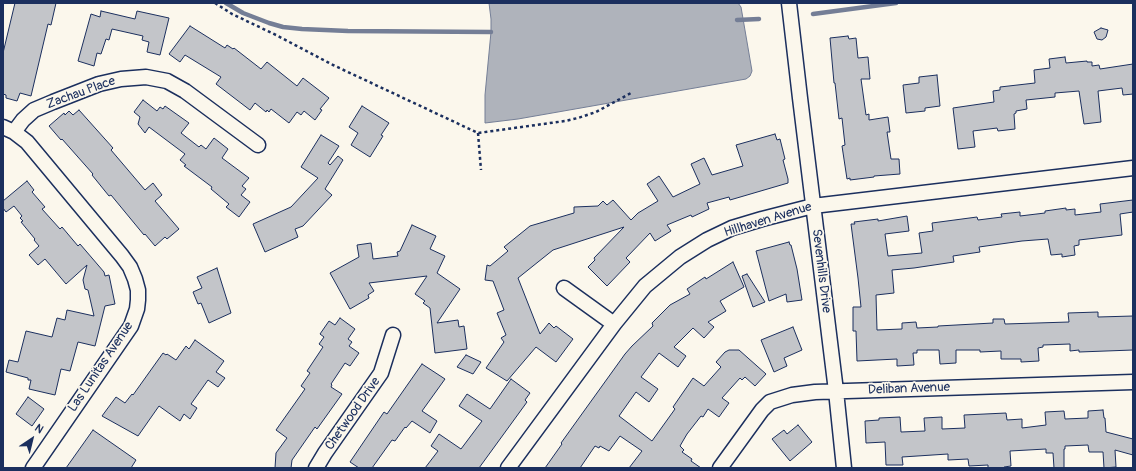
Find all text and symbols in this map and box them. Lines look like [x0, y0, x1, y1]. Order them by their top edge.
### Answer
street label: Zachau Place [44, 73, 118, 113]
street label: Hillhaven Avenue [722, 199, 814, 241]
street label: Sevenhills Drive [808, 228, 834, 314]
street label: Las Lunitas Avenue [65, 319, 137, 415]
street label: Chetwood Drive [322, 375, 384, 453]
street label: Deliban Avenue [868, 380, 950, 398]
north arrow [12, 419, 52, 459]
text: N [32, 421, 46, 436]

